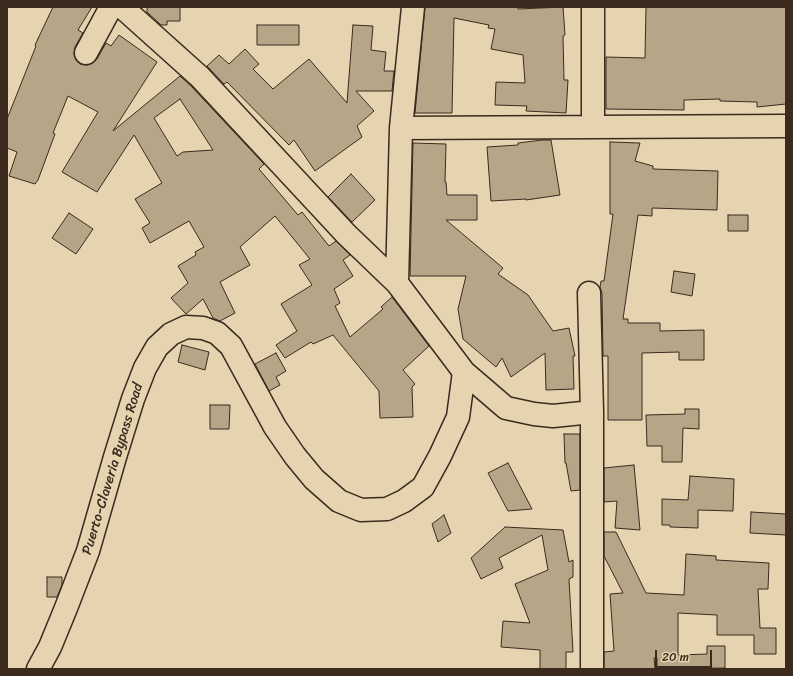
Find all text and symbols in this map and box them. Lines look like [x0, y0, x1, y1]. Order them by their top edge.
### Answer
street label: Puerto-Claveria Bypass Road [79, 381, 147, 557]
scale bar [657, 642, 714, 668]
text: 20 m [662, 646, 689, 668]

